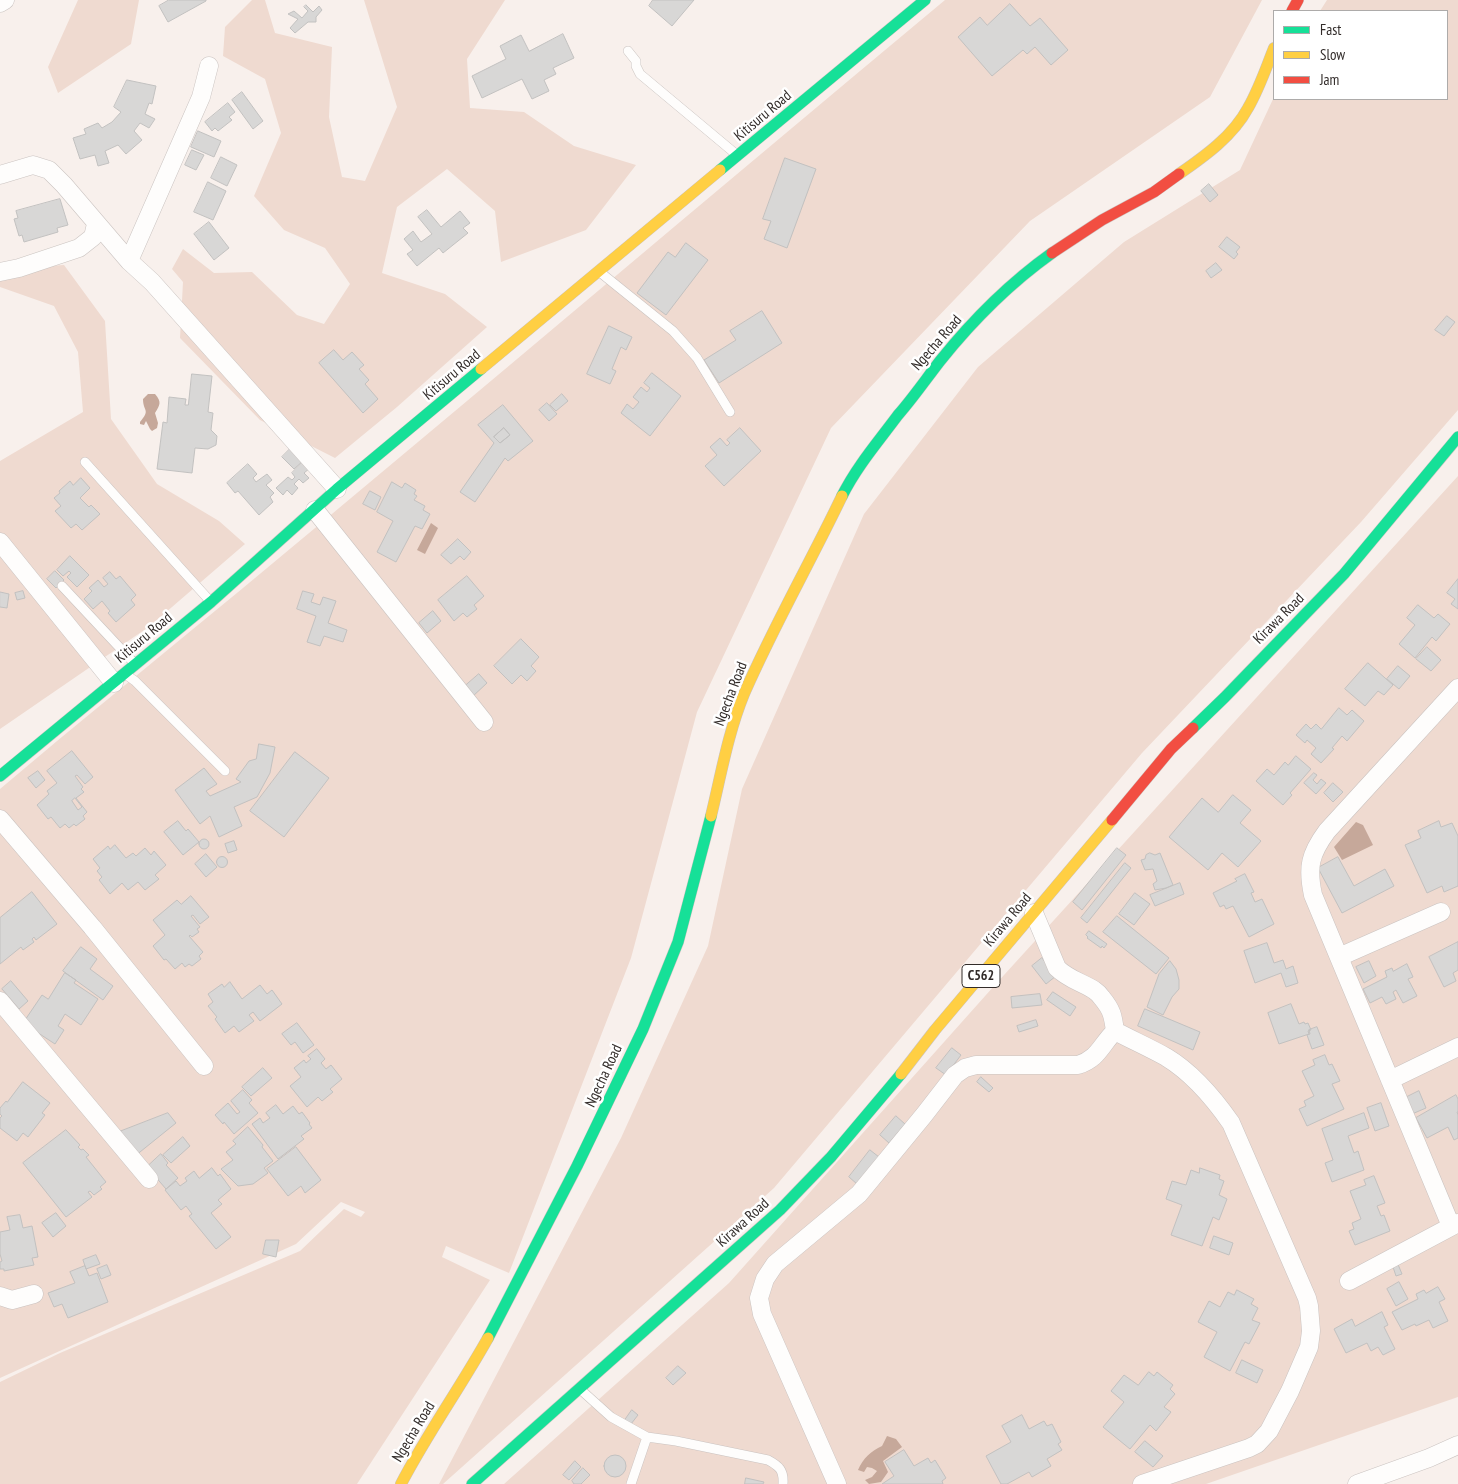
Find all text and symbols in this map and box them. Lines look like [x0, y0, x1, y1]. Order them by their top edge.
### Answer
legend [1273, 10, 1448, 100]
text: Fast [1320, 20, 1341, 39]
text: Slow [1320, 45, 1345, 64]
text: Jam [1320, 70, 1339, 89]
street label: Kitisuru Road [731, 87, 795, 145]
street label: Ngecha Road [908, 312, 966, 374]
street label: Kitisuru Road [420, 346, 484, 404]
street label: Kirawa Road [1250, 590, 1308, 648]
street label: Kitisuru Road [112, 609, 176, 667]
street label: Ngecha Road [711, 659, 751, 729]
street label: Kirawa Road [980, 890, 1036, 950]
road number: C562 [962, 964, 1000, 988]
street label: Ngecha Road [582, 1042, 626, 1110]
street label: Kirawa Road [713, 1195, 773, 1251]
street label: Ngecha Road [389, 1399, 439, 1465]

